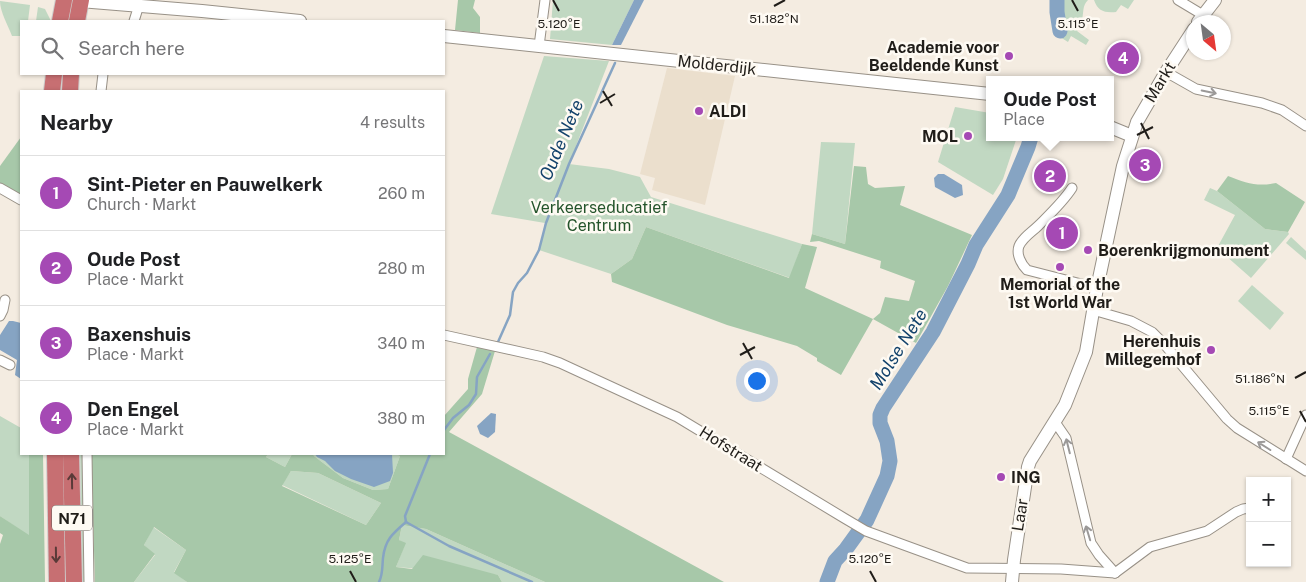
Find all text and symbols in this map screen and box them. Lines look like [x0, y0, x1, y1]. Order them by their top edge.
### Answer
text: 51.182°N [749, 12, 799, 26]
north arrow [1186, 15, 1231, 60]
text: 5.120°E [538, 17, 580, 31]
text: 5.115°E [1058, 17, 1098, 31]
search box [20, 20, 445, 75]
icon: search [38, 34, 66, 62]
text: Search here [78, 37, 185, 59]
place label: Academie voor Beeldende Kunst [869, 38, 999, 75]
pin: 4 [1107, 39, 1139, 77]
marker: Academie voor Beeldende Kunst [1003, 50, 1015, 62]
street label: Molderdijk [677, 51, 757, 79]
street label: Markt [1140, 58, 1180, 106]
popup [986, 76, 1114, 141]
text: Oude Post [1003, 88, 1097, 110]
one-way arrow [1201, 88, 1217, 97]
water label: Oude Nete [535, 96, 588, 184]
place label: ALDI [709, 102, 746, 121]
marker: ALDI [693, 105, 705, 117]
text: Nearby [40, 110, 113, 135]
text: Place [1003, 110, 1045, 129]
text: 4 results [360, 113, 425, 132]
place label: MOL [922, 127, 958, 146]
marker: MOL [962, 130, 974, 142]
pin: 3 [1129, 146, 1161, 184]
pin: 2 [1034, 157, 1066, 195]
text: Sint-Pieter en Pauwelkerk [87, 173, 323, 195]
text: 1 [53, 184, 59, 203]
text: 260 m [378, 184, 425, 203]
text: Church · Markt [87, 195, 196, 214]
park label: Verkeerseducatief Centrum [531, 198, 667, 235]
pin: 1 [1046, 214, 1078, 252]
place label: Boerenkrijgmonument [1098, 241, 1270, 260]
marker: Boerenkrijgmonument [1082, 244, 1094, 256]
text: Oude Post [87, 248, 180, 270]
text: 2 [51, 259, 61, 278]
text: 280 m [378, 259, 425, 278]
marker: Memorial of the 1st World War [1054, 261, 1066, 273]
text: Place · Markt [87, 270, 184, 289]
place label: Memorial of the 1st World War [1000, 275, 1120, 312]
water label: Molse Nete [865, 304, 931, 393]
text: Baxenshuis [87, 323, 191, 345]
place label: Herenhuis Millegemhof [1105, 332, 1202, 369]
text: 3 [51, 334, 61, 353]
text: 340 m [377, 334, 425, 353]
marker: Herenhuis Millegemhof [1205, 344, 1217, 356]
text: Place · Markt [87, 345, 184, 364]
your location [744, 368, 770, 394]
text: 51.186°N [1235, 372, 1285, 386]
text: Den Engel [87, 398, 179, 420]
text: 5.115°E [1249, 404, 1289, 418]
text: 4 [51, 409, 61, 428]
text: 380 m [377, 409, 425, 428]
text: Place · Markt [87, 420, 184, 439]
street label: Hofstraat [696, 422, 766, 476]
one-way arrow [1063, 438, 1072, 454]
one-way arrow [1258, 441, 1272, 451]
place label: ING [1011, 468, 1041, 487]
marker: ING [995, 471, 1007, 483]
one-way arrow [67, 473, 77, 490]
map controls [1246, 477, 1291, 567]
button: + [1246, 477, 1291, 522]
street label: Laar [1008, 497, 1032, 533]
road number: N71 [52, 506, 92, 530]
button: − [1246, 522, 1291, 567]
one-way arrow [1083, 526, 1093, 542]
one-way arrow [52, 547, 61, 563]
text: 5.125°E [328, 552, 372, 566]
text: 5.120°E [849, 552, 891, 566]

